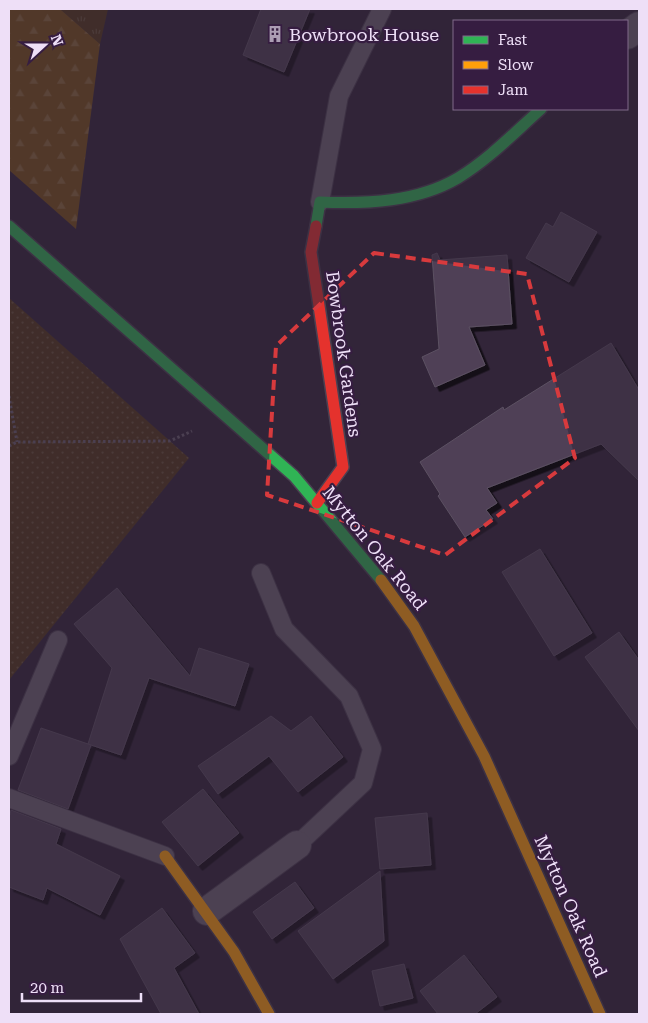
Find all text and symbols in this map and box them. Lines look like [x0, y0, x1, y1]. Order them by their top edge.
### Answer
north arrow [20, 20, 70, 70]
legend [453, 20, 628, 110]
building icon: Bowbrook House [265, 24, 285, 44]
place label: Bowbrook House [289, 24, 439, 45]
text: Fast [498, 31, 528, 49]
text: N [48, 32, 67, 48]
text: Slow [498, 56, 534, 74]
text: Jam [498, 81, 528, 99]
street label: Bowbrook Gardens [322, 270, 366, 438]
street label: Mytton Oak Road [319, 482, 432, 614]
street label: Mytton Oak Road [530, 832, 612, 981]
scale bar [22, 970, 141, 1002]
text: 20 m [30, 979, 65, 997]

